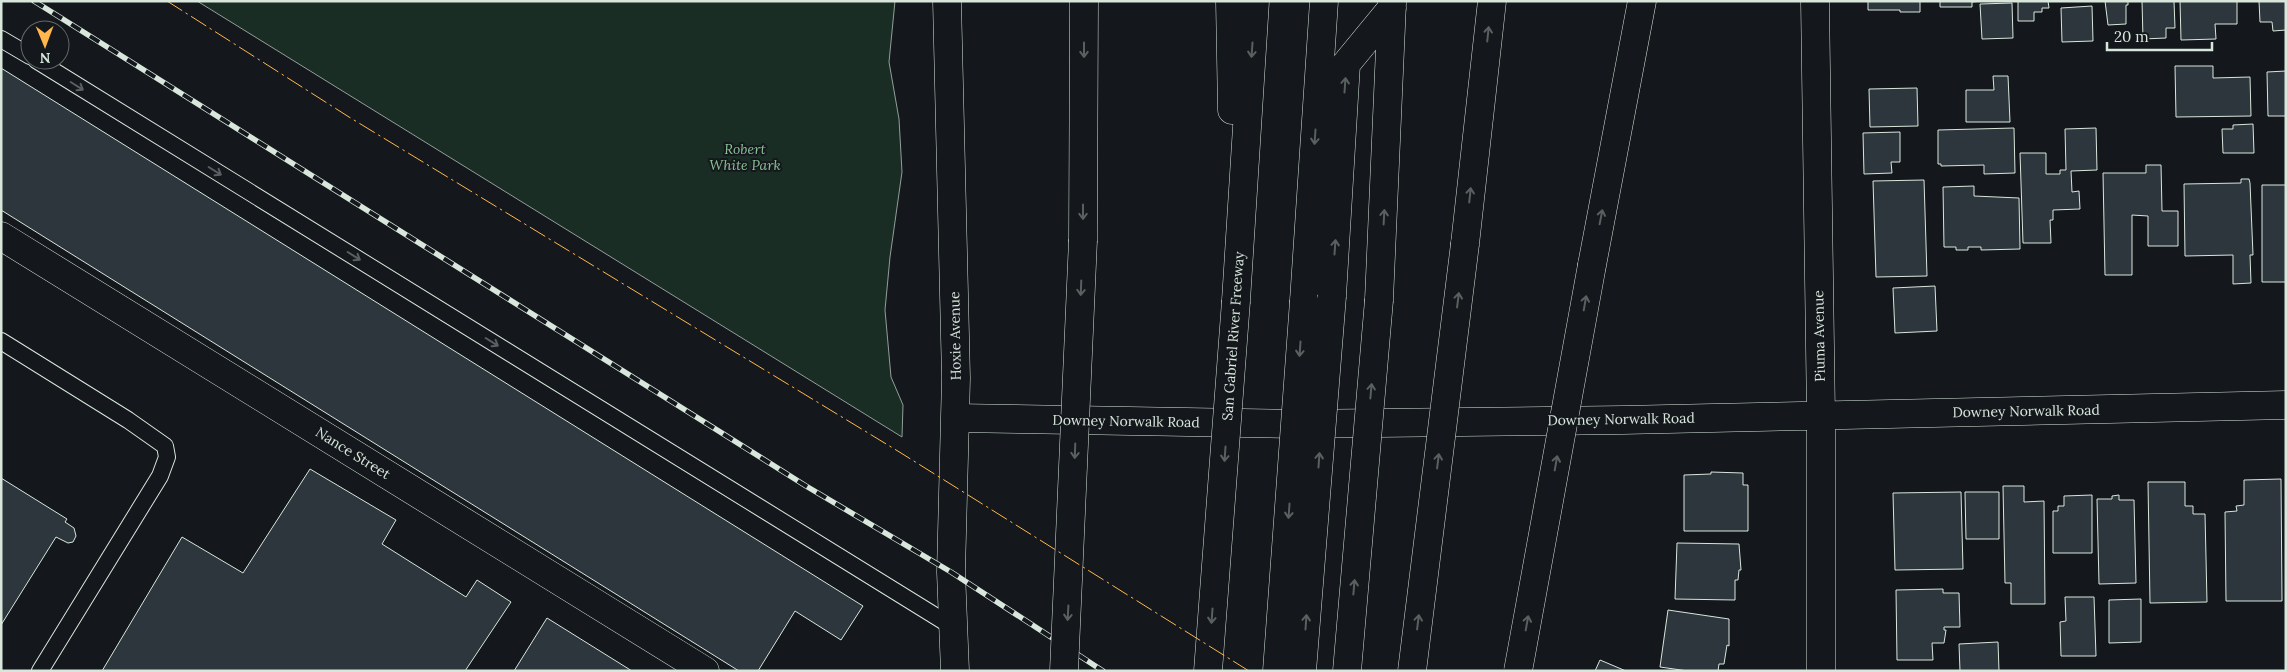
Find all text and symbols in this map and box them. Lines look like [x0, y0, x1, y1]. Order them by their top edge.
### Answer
north arrow [20, 20, 70, 70]
scale bar [2107, 20, 2212, 52]
one-way arrow [1483, 26, 1493, 42]
text: 20 m [2114, 27, 2149, 46]
one-way arrow [1079, 42, 1089, 58]
one-way arrow [1247, 42, 1257, 58]
text: N [39, 49, 51, 67]
one-way arrow [1340, 77, 1349, 93]
one-way arrow [70, 81, 84, 91]
one-way arrow [1311, 129, 1320, 145]
park label: Robert White Park [709, 140, 781, 174]
one-way arrow [208, 166, 222, 176]
one-way arrow [1465, 188, 1475, 204]
one-way arrow [1078, 204, 1088, 220]
one-way arrow [1379, 209, 1388, 225]
one-way arrow [1597, 209, 1606, 225]
one-way arrow [1330, 240, 1339, 256]
street label: San Gabriel River Freeway [1218, 250, 1248, 421]
one-way arrow [346, 252, 360, 262]
one-way arrow [1076, 280, 1086, 296]
street label: Piuma Avenue [1809, 290, 1829, 382]
street label: Hoxie Avenue [945, 291, 965, 381]
one-way arrow [1453, 292, 1463, 308]
one-way arrow [1581, 295, 1590, 311]
one-way arrow [485, 336, 499, 347]
one-way arrow [1296, 341, 1305, 357]
one-way arrow [1367, 383, 1376, 399]
street label: Downey Norwalk Road [1952, 401, 2100, 421]
street label: Downey Norwalk Road [1547, 409, 1695, 429]
street label: Downey Norwalk Road [1052, 411, 1200, 431]
street label: Nance Street [312, 423, 394, 483]
one-way arrow [1070, 442, 1080, 458]
one-way arrow [1220, 446, 1229, 462]
one-way arrow [1314, 452, 1324, 468]
one-way arrow [1433, 453, 1443, 469]
one-way arrow [1552, 455, 1561, 471]
one-way arrow [1284, 503, 1293, 519]
one-way arrow [1350, 580, 1359, 596]
one-way arrow [1063, 605, 1072, 621]
one-way arrow [1207, 608, 1217, 624]
one-way arrow [1301, 614, 1311, 630]
one-way arrow [1413, 615, 1423, 631]
one-way arrow [1523, 615, 1532, 631]

